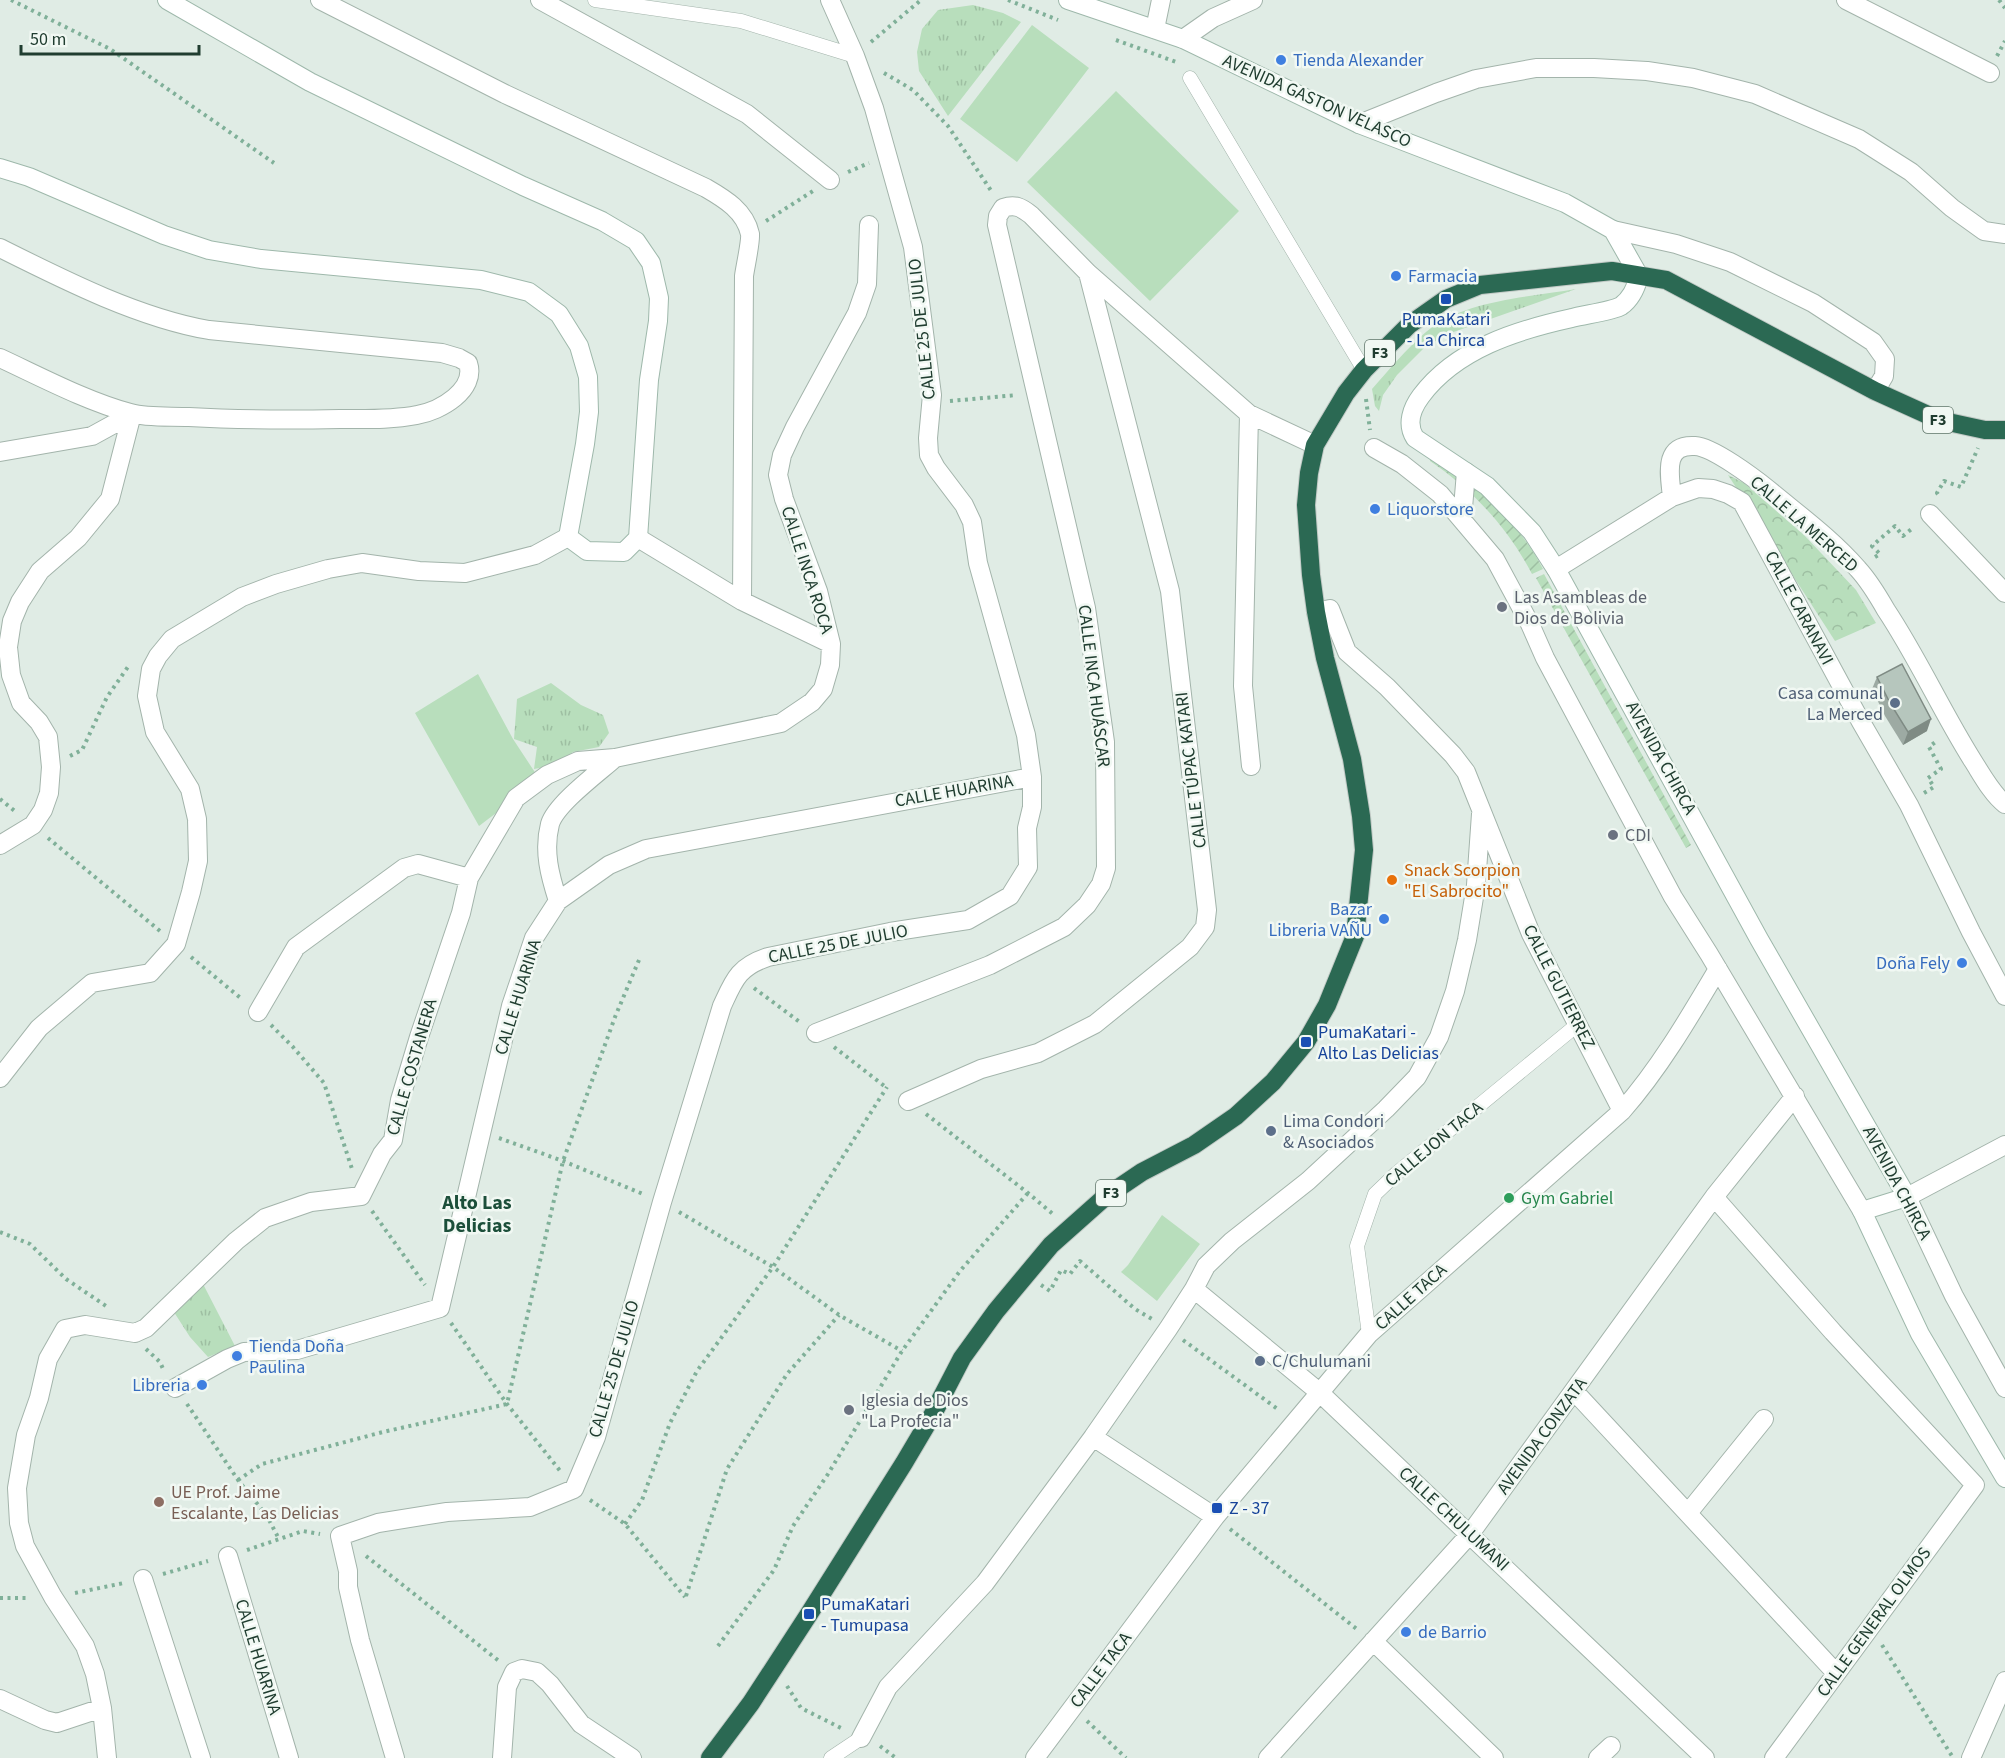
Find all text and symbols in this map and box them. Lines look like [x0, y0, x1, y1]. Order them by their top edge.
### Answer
scale bar [21, 18, 200, 56]
text: 50 m [30, 27, 66, 52]
street label: AVENIDA GASTON VELASCO [1219, 48, 1415, 154]
place label: Tienda Alexander [1293, 48, 1424, 73]
marker: Tienda Alexander [1274, 53, 1288, 67]
street label: CALLE 25 DE JULIO [902, 257, 942, 401]
place label: Farmacia [1408, 264, 1477, 289]
marker: Farmacia [1389, 269, 1403, 283]
marker: PumaKatari - La Chirca [1439, 292, 1453, 306]
place label: PumaKatari - La Chirca [1402, 307, 1490, 353]
road number: F3 [1365, 340, 1395, 366]
road number: F3 [1923, 407, 1953, 433]
street label: CALLE LA MERCED [1744, 470, 1864, 578]
place label: Liquorstore [1387, 497, 1474, 522]
marker: Liquorstore [1368, 502, 1382, 516]
street label: CALLE INCA ROCA [775, 503, 839, 637]
street label: CALLE CARANAVI [1758, 547, 1840, 669]
place label: Las Asambleas de Dios de Bolivia [1514, 585, 1647, 631]
marker: Las Asambleas de Dios de Bolivia [1495, 600, 1509, 614]
street label: CALLE INCA HUÁSCAR [1072, 603, 1116, 769]
place label: Casa comunal La Merced [1778, 681, 1883, 727]
street label: CALLE TÚPAC KATARI [1169, 690, 1213, 850]
marker: Casa comunal La Merced [1888, 696, 1902, 710]
street label: AVENIDA CHIRCA [1620, 697, 1703, 819]
street label: CALLE HUARINA [893, 768, 1015, 814]
place label: CDI [1625, 823, 1651, 848]
marker: CDI [1606, 828, 1620, 842]
place label: Snack Scorpion "El Sabrocito" [1404, 858, 1521, 904]
marker: Snack Scorpion "El Sabrocito" [1385, 873, 1399, 887]
place label: Bazar Libreria VAÑU [1268, 897, 1373, 943]
marker: Bazar Libreria VAÑU [1377, 912, 1391, 926]
street label: CALLE 25 DE JULIO [766, 918, 910, 970]
street label: CALLE GUTIERREZ [1517, 920, 1601, 1054]
street label: CALLE HUARINA [489, 936, 548, 1058]
place label: Doña Fely [1876, 951, 1951, 976]
marker: Doña Fely [1955, 956, 1969, 970]
street label: CALLE COSTANERA [380, 995, 444, 1138]
place label: PumaKatari - Alto Las Delicias [1318, 1020, 1439, 1066]
marker: PumaKatari - Alto Las Delicias [1299, 1035, 1313, 1049]
street label: CALLEJON TACA [1379, 1095, 1489, 1193]
place label: Lima Condori & Asociados [1283, 1109, 1384, 1155]
street label: AVENIDA CHIRCA [1856, 1122, 1938, 1245]
marker: Lima Condori & Asociados [1264, 1124, 1278, 1138]
road number: F3 [1096, 1180, 1126, 1206]
place label: Gym Gabriel [1521, 1186, 1613, 1211]
district label: Alto Las Delicias [441, 1189, 512, 1240]
marker: Gym Gabriel [1502, 1191, 1516, 1205]
street label: CALLE TACA [1369, 1258, 1453, 1336]
street label: CALLE 25 DE JULIO [582, 1297, 646, 1441]
place label: Tienda Doña Paulina [249, 1334, 344, 1380]
marker: Tienda Doña Paulina [230, 1349, 244, 1363]
place label: C/Chulumani [1272, 1349, 1371, 1374]
marker: C/Chulumani [1253, 1354, 1267, 1368]
street label: AVENIDA CONZATA [1491, 1372, 1593, 1500]
place label: Libreria [132, 1373, 190, 1398]
marker: Libreria [195, 1378, 209, 1392]
place label: Iglesia de Dios "La Profecia" [861, 1388, 968, 1434]
marker: Iglesia de Dios "La Profecia" [842, 1403, 856, 1417]
street label: CALLE CHULUMANI [1393, 1461, 1515, 1577]
place label: UE Prof. Jaime Escalante, Las Delicias [171, 1480, 339, 1526]
marker: UE Prof. Jaime Escalante, Las Delicias [152, 1495, 166, 1509]
place label: Z - 37 [1229, 1496, 1269, 1521]
marker: Z - 37 [1210, 1501, 1224, 1515]
street label: CALLE GENERAL OLMOS [1811, 1542, 1937, 1702]
place label: PumaKatari - Tumupasa [821, 1592, 910, 1638]
street label: CALLE HUARINA [229, 1596, 288, 1718]
marker: PumaKatari - Tumupasa [802, 1607, 816, 1621]
place label: de Barrio [1418, 1620, 1487, 1645]
marker: de Barrio [1399, 1625, 1413, 1639]
street label: CALLE TACA [1064, 1627, 1138, 1713]

